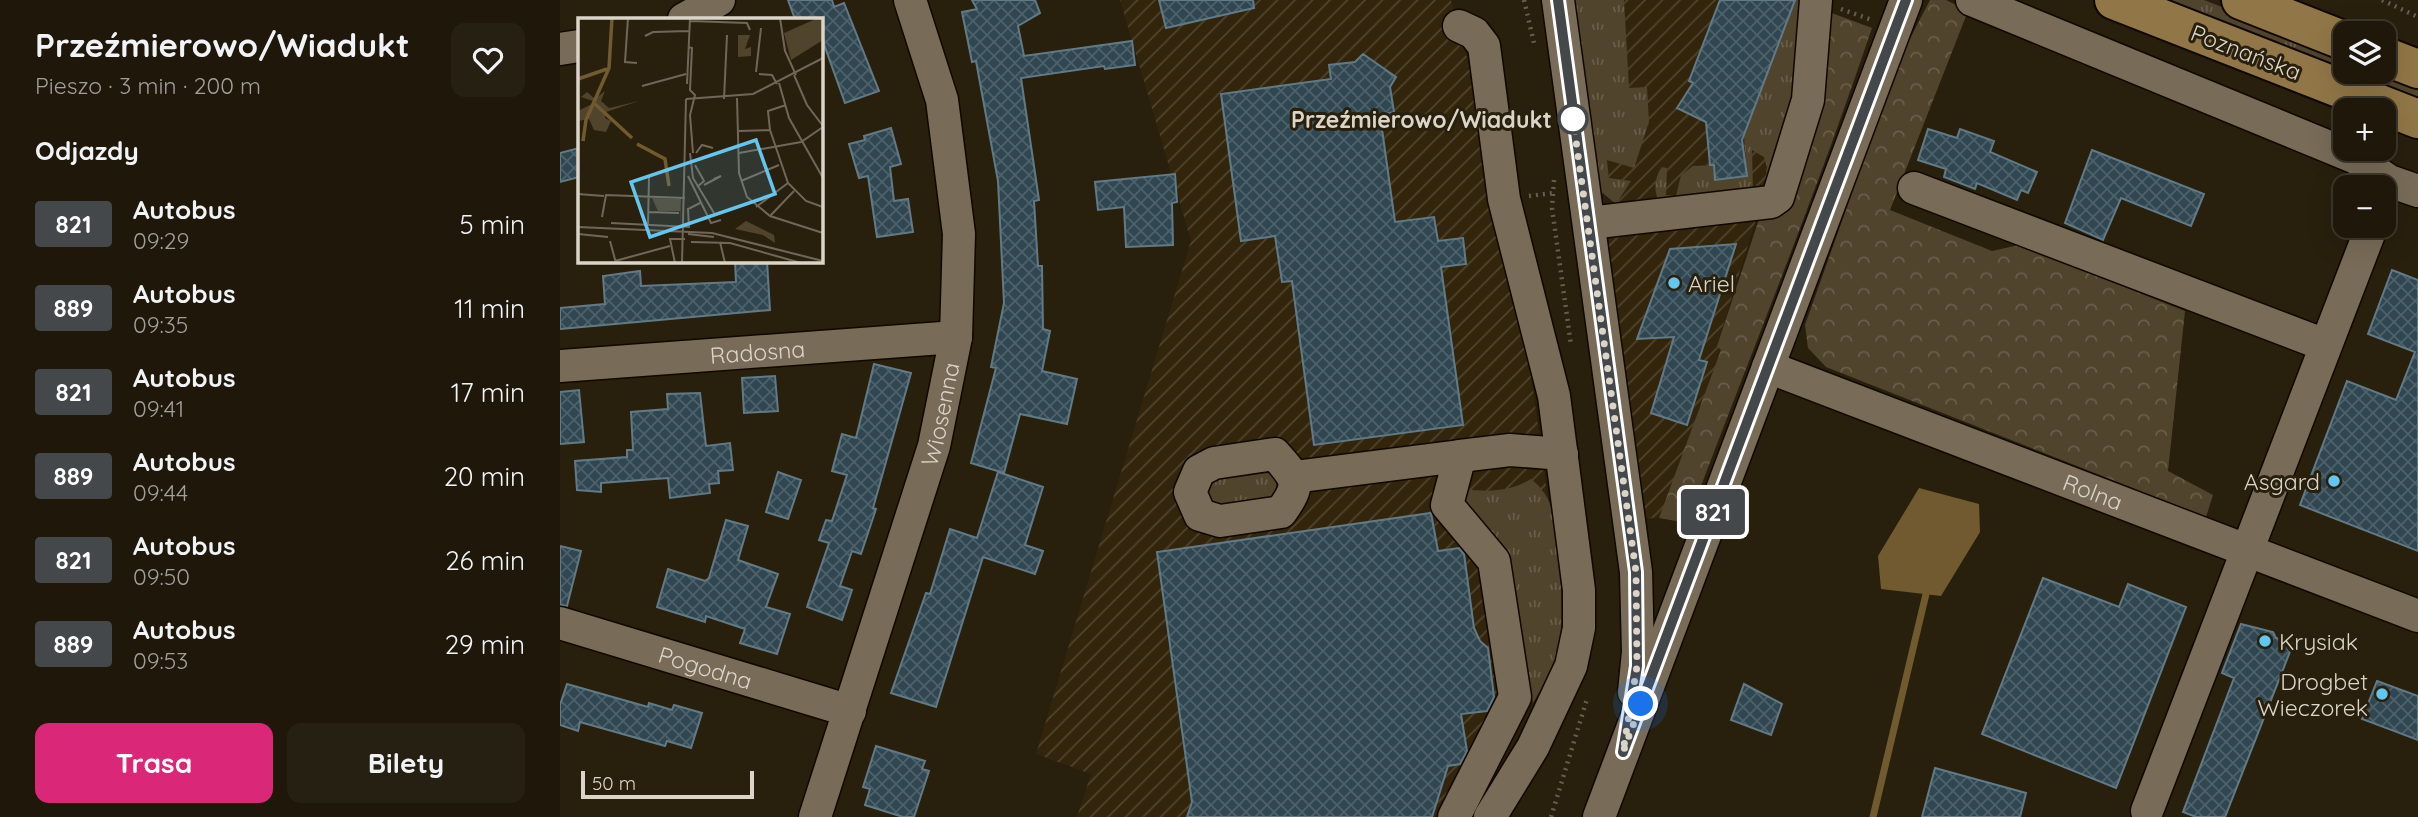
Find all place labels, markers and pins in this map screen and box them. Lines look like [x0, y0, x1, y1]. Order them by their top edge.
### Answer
marker: Przeźmierowo/Wiadukt [1558, 104, 1588, 134]
place label: Przeźmierowo/Wiadukt [1291, 105, 1552, 134]
place label: Ariel [1688, 269, 1735, 298]
marker: Ariel [1666, 275, 1682, 291]
place label: Asgard [2244, 467, 2320, 496]
marker: Asgard [2326, 473, 2342, 489]
place label: Krysiak [2279, 627, 2358, 656]
marker: Krysiak [2257, 633, 2273, 649]
place label: Drogbet Wieczorek [2258, 667, 2368, 722]
marker: Drogbet Wieczorek [2374, 686, 2390, 702]

